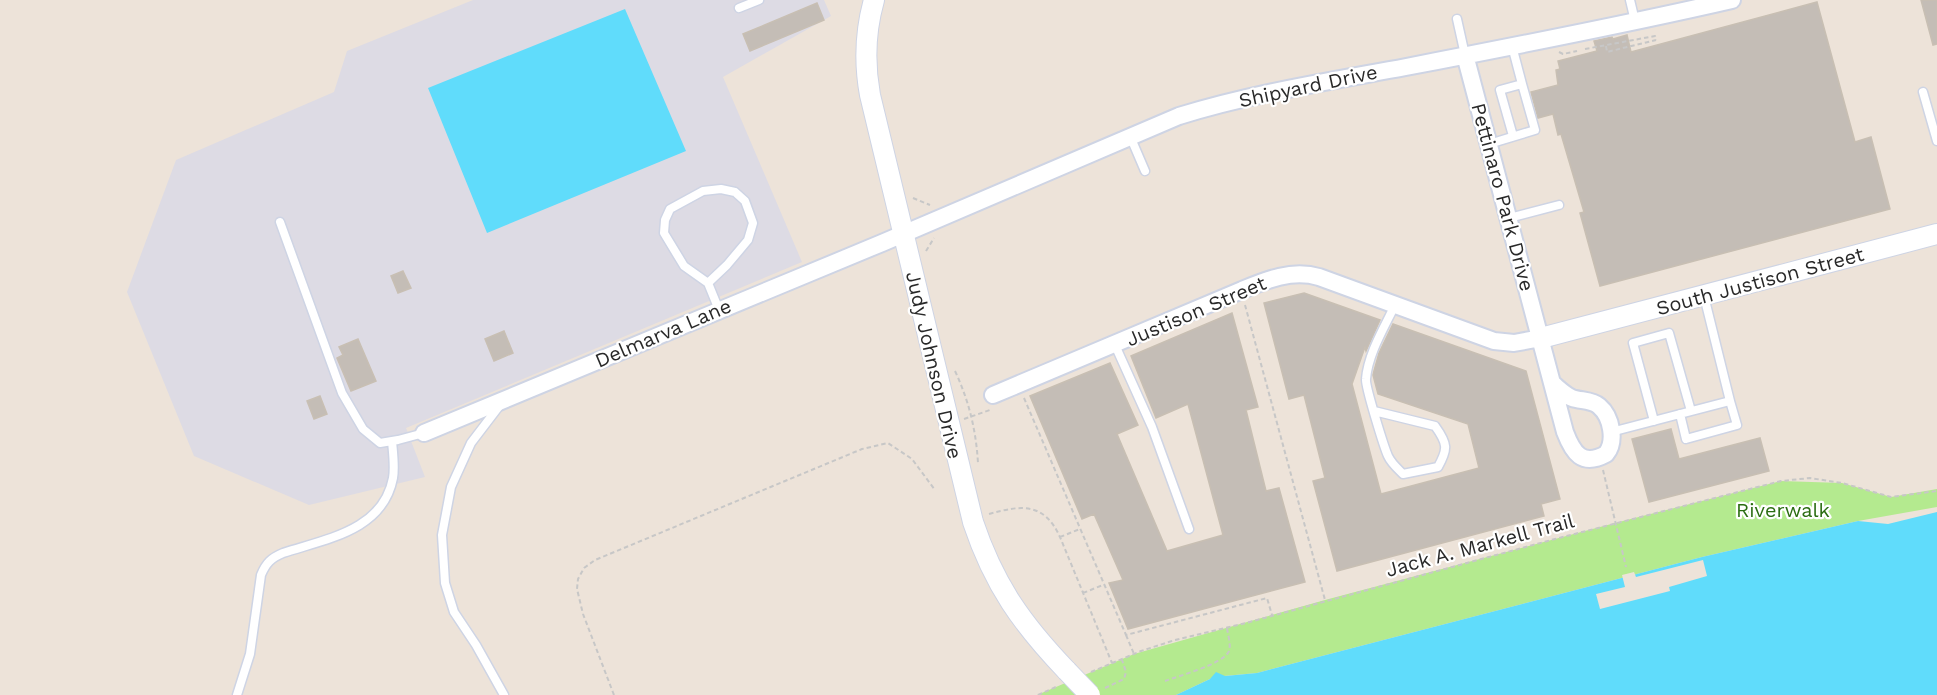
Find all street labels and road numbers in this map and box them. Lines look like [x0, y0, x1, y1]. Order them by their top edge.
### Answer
street label: Shipyard Drive [1236, 60, 1380, 112]
street label: Pettinaro Park Drive [1466, 100, 1540, 294]
street label: South Justison Street [1654, 242, 1867, 320]
street label: Judy Johnson Drive [901, 269, 967, 461]
street label: Justison Street [1122, 270, 1270, 351]
street label: Delmarva Lane [591, 294, 735, 372]
street label: Jack A. Markell Trail [1383, 508, 1577, 582]

